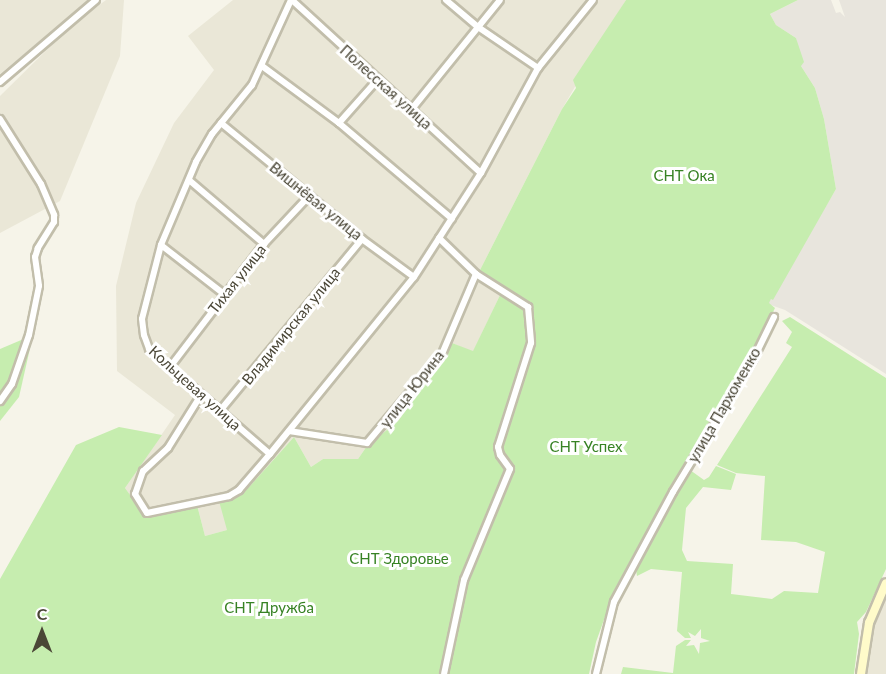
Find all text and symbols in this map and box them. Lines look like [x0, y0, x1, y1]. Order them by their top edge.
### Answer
street label: Полесская улица [336, 41, 436, 133]
street label: Вишнёвая улица [266, 158, 366, 244]
park label: СНТ Ока [653, 167, 715, 185]
street label: Тихая улица [204, 241, 270, 317]
street label: Владимирская улица [238, 264, 344, 388]
street label: Кольцевая улица [145, 342, 245, 434]
street label: улица Пархоменко [684, 344, 764, 466]
street label: улица Юрина [376, 347, 448, 431]
park label: СНТ Успех [549, 438, 623, 456]
park label: СНТ Здоровье [349, 550, 449, 568]
park label: СНТ Дружба [224, 599, 314, 617]
north arrow [12, 602, 72, 662]
text: С [37, 604, 47, 623]

